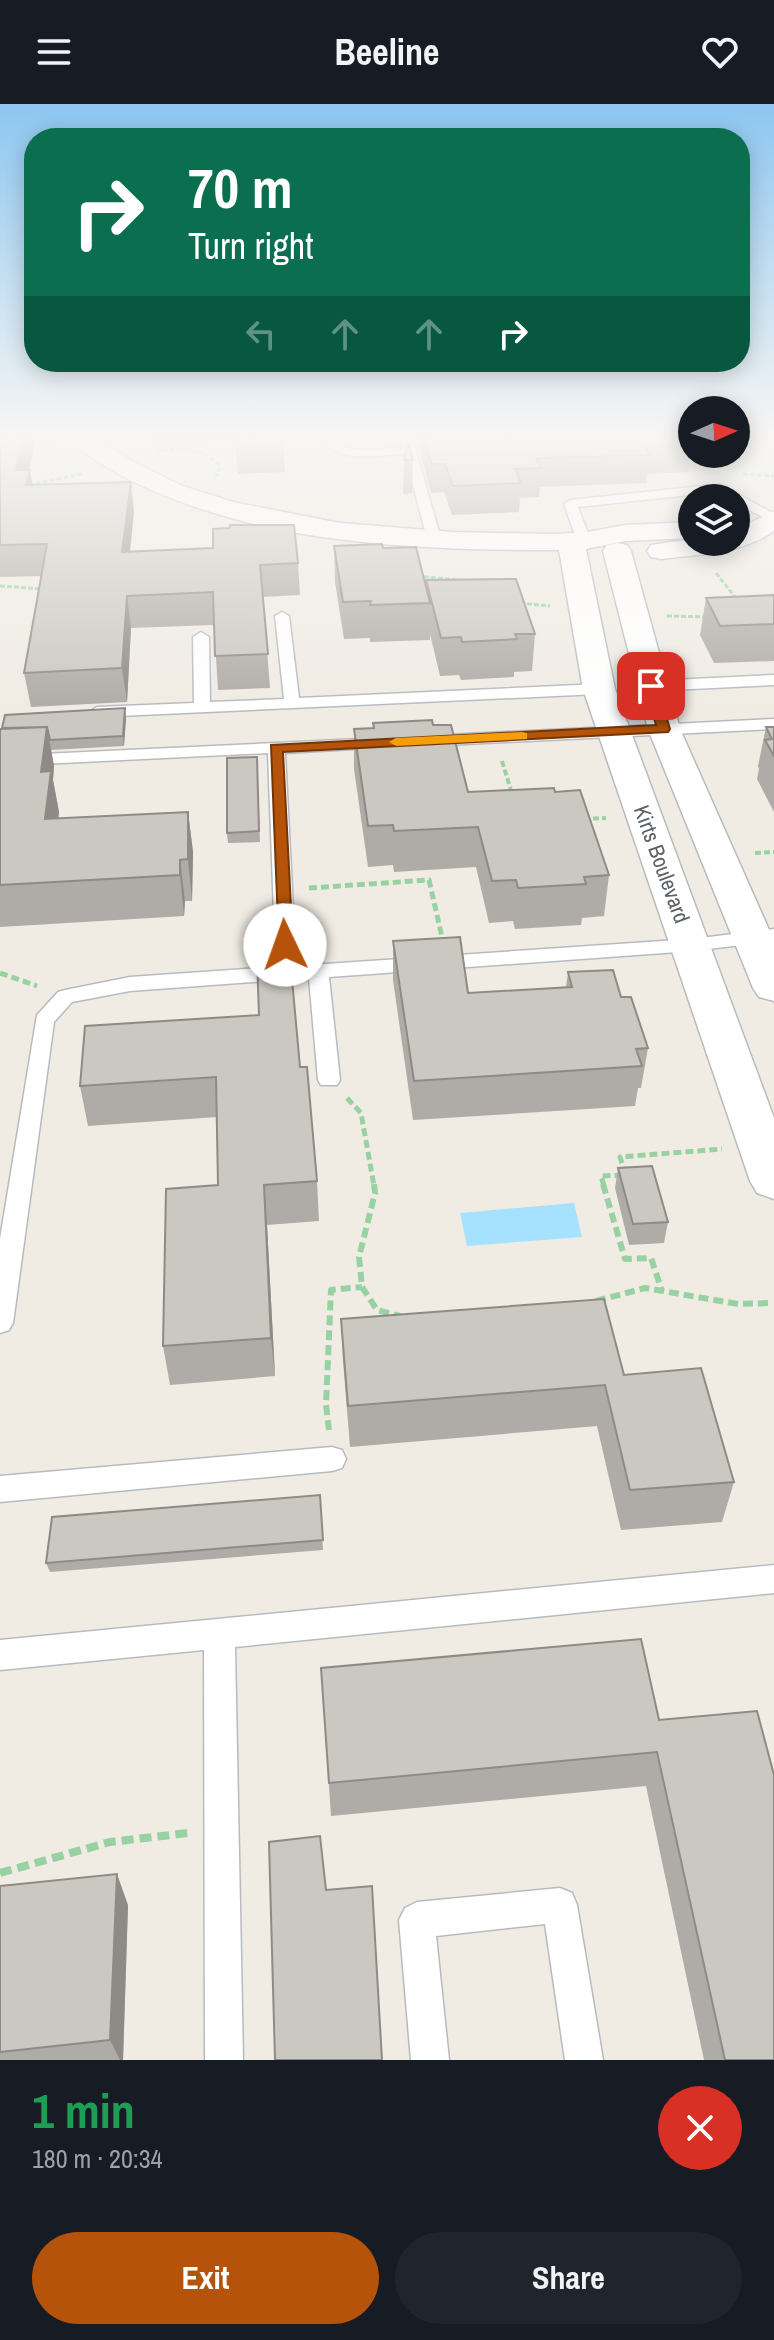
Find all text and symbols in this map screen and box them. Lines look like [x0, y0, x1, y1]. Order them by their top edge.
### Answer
text: Beeline [334, 28, 440, 76]
icon: menu [32, 30, 76, 74]
icon: heart [698, 30, 742, 74]
text: 70 m [188, 150, 293, 225]
icon: right [56, 160, 160, 264]
text: Turn right [188, 222, 313, 270]
icon: left [239, 312, 283, 356]
icon: ahead [323, 312, 367, 356]
icon: ahead [407, 312, 451, 356]
icon: right [491, 312, 535, 356]
north arrow [678, 396, 750, 468]
map controls [678, 396, 750, 556]
button: layers [678, 484, 750, 556]
pin [617, 652, 685, 720]
icon: arrive [629, 664, 673, 708]
street label: Kirts Boulevard [627, 801, 697, 927]
position arrow [243, 903, 327, 987]
text: 1 min [32, 2078, 135, 2143]
button: close [658, 2086, 742, 2170]
text: 180 m · 20:34 [32, 2141, 162, 2176]
button: Exit [32, 2232, 379, 2324]
button: Share [395, 2232, 742, 2324]

